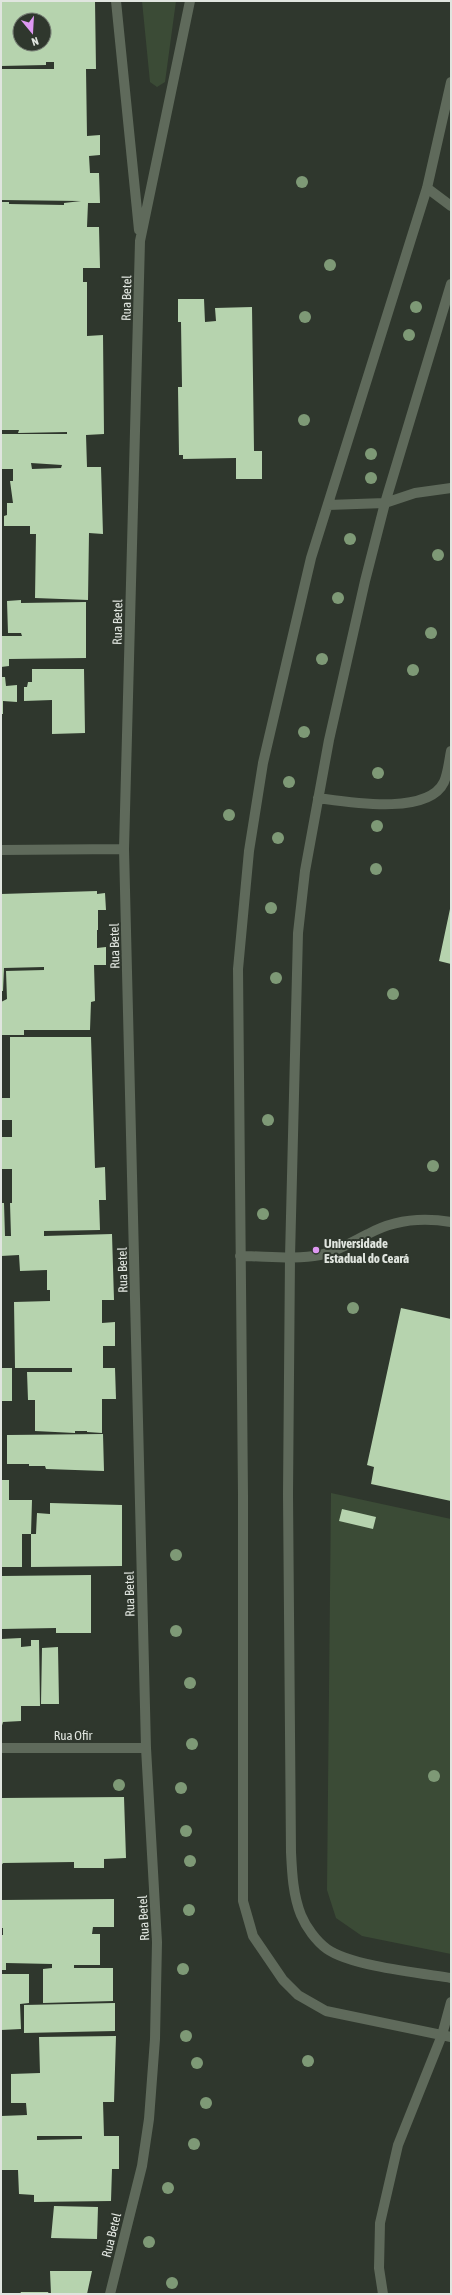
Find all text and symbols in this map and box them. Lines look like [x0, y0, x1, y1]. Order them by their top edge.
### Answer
north arrow [12, 12, 52, 52]
text: N [30, 35, 40, 48]
street label: Rua Betel [119, 275, 134, 321]
street label: Rua Betel [110, 599, 125, 645]
street label: Rua Betel [107, 922, 122, 969]
place label: Universidade Estadual do Ceará [324, 1236, 409, 1266]
marker: Universidade Estadual do Ceará [311, 1245, 321, 1255]
street label: Rua Betel [115, 1246, 130, 1293]
street label: Rua Betel [122, 1570, 137, 1617]
street label: Rua Ofir [54, 1728, 92, 1743]
street label: Rua Betel [135, 1894, 152, 1941]
street label: Rua Betel [99, 2211, 124, 2259]

